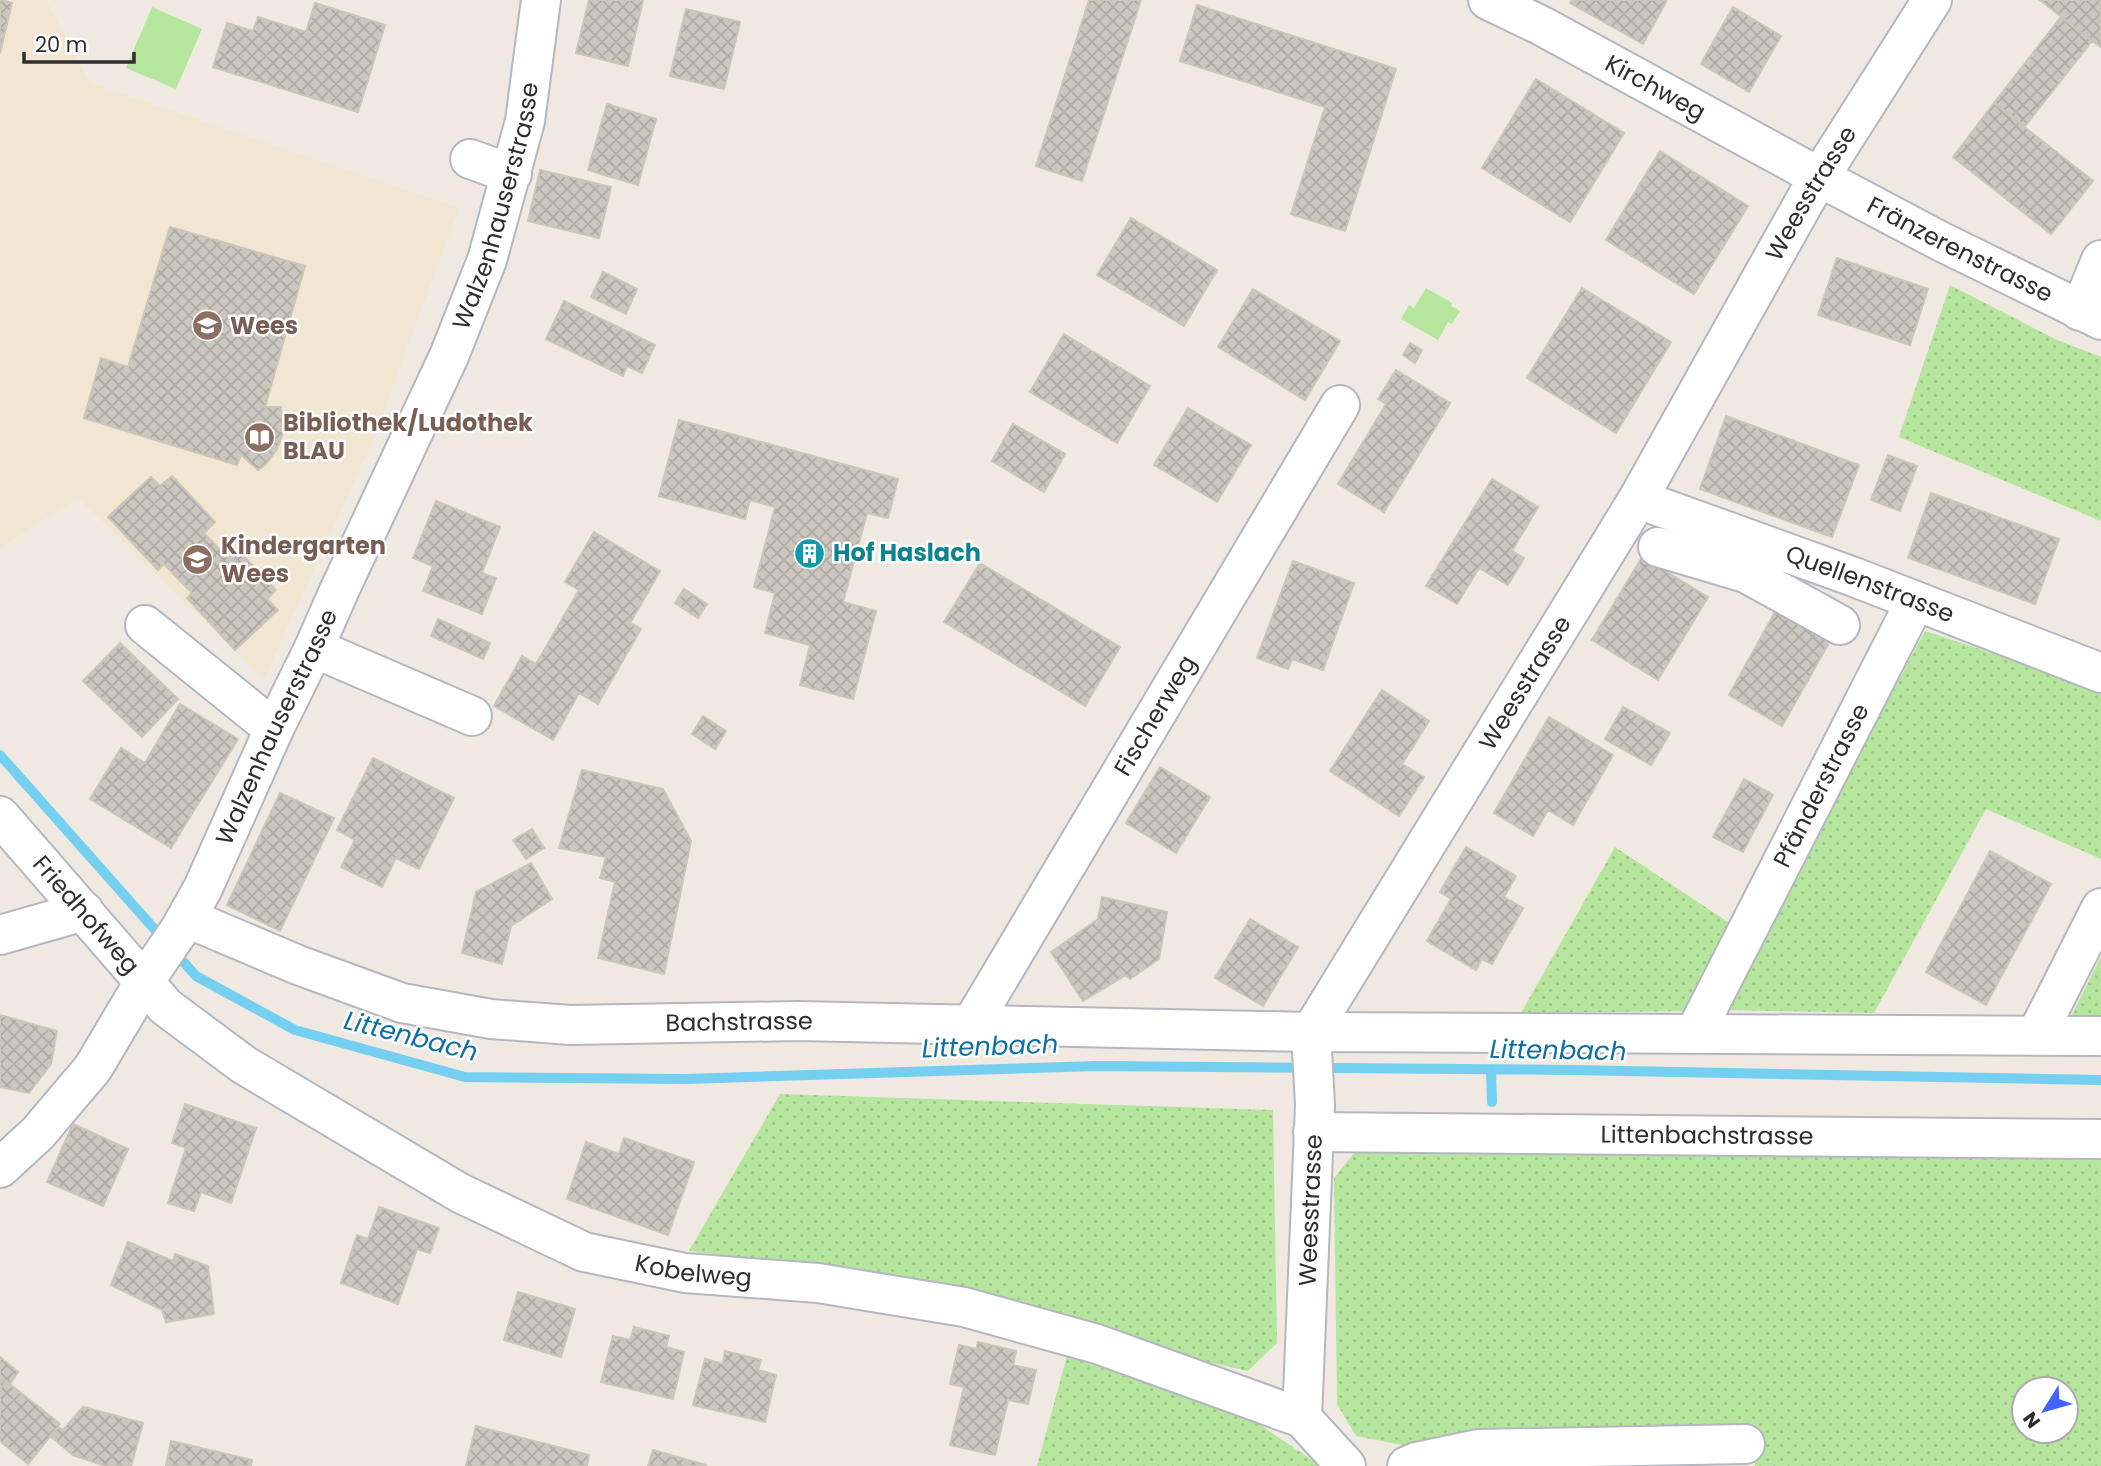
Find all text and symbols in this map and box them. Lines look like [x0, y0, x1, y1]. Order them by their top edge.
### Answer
scale bar [24, 21, 135, 65]
text: 20 m [35, 30, 88, 59]
street label: Kirchweg [1599, 47, 1712, 128]
street label: Walzenhauserstrasse [444, 80, 546, 334]
street label: Weesstrasse [1758, 119, 1864, 267]
street label: Fränzerenstrasse [1861, 188, 2059, 310]
school or university icon: Wees [190, 309, 224, 343]
place label: Wees [230, 309, 298, 342]
place label: Bibliothek/Ludothek BLAU [283, 406, 533, 467]
library icon: Bibliothek/Ludothek BLAU [243, 420, 277, 454]
place label: Kindergarten Wees [221, 529, 386, 590]
building icon: Hof Haslach [793, 536, 827, 570]
place label: Hof Haslach [833, 536, 981, 569]
street label: Quellenstrasse [1781, 537, 1959, 630]
school or university icon: Kindergarten Wees [181, 543, 215, 577]
street label: Walzenhauserstrasse [207, 604, 345, 850]
street label: Weesstrasse [1471, 609, 1579, 756]
street label: Fischerweg [1106, 649, 1203, 782]
street label: Pfänderstrasse [1765, 698, 1877, 873]
street label: Friedhofweg [25, 848, 147, 981]
water label: Littenbach [340, 1002, 482, 1070]
street label: Bachstrasse [665, 1004, 813, 1039]
water label: Littenbach [921, 1026, 1059, 1066]
water label: Littenbach [1489, 1031, 1627, 1069]
street label: Littenbachstrasse [1600, 1118, 1814, 1152]
street label: Weesstrasse [1290, 1133, 1330, 1287]
street label: Kobelweg [632, 1246, 753, 1294]
north arrow [2010, 1375, 2080, 1445]
text: N [2017, 1406, 2047, 1434]

